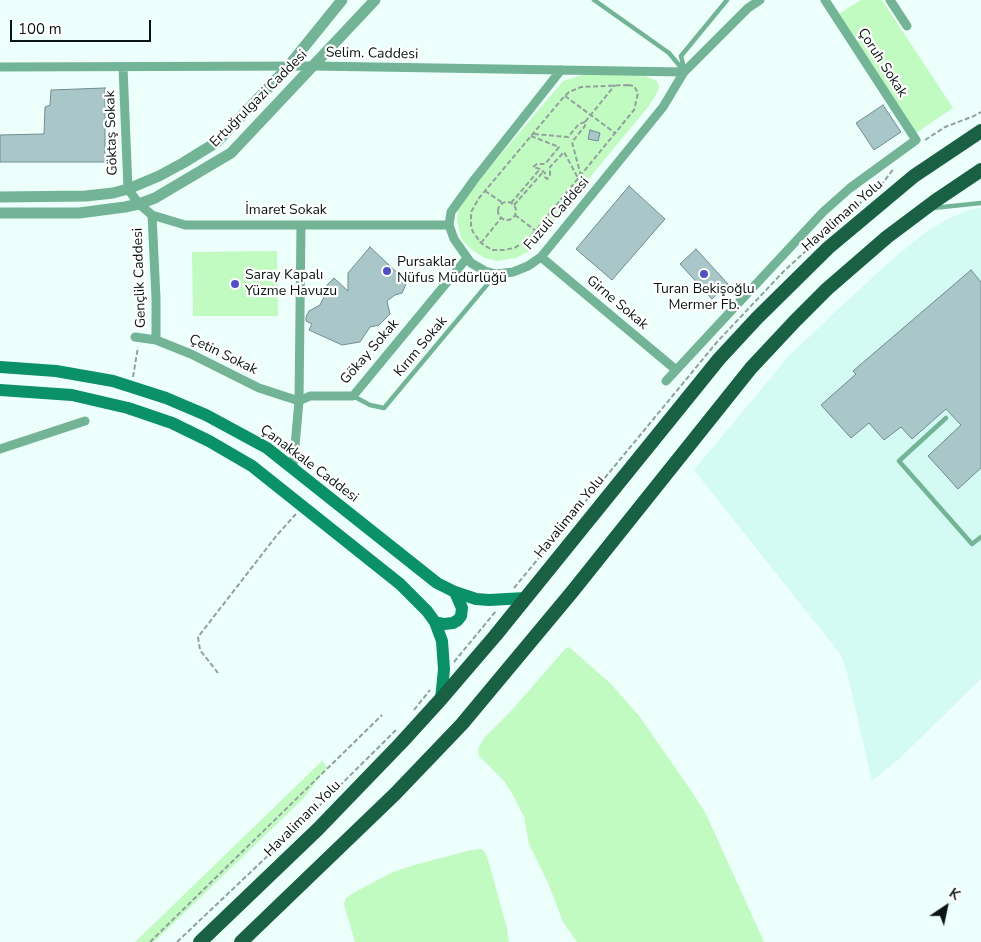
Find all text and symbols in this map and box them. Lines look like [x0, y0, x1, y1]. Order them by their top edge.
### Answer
scale bar [12, 10, 154, 42]
text: 100 m [18, 19, 62, 39]
street label: Çoruh Sokak [853, 25, 911, 101]
street label: Selim. Caddesi [326, 45, 418, 63]
street label: Ertuğrulgazi Caddesi [207, 47, 311, 151]
street label: Göktaş Sokak [102, 90, 122, 176]
street label: Fuzuli Caddesi [521, 174, 593, 254]
street label: Havalimanı Yolu [799, 176, 887, 256]
street label: İmaret Sokak [245, 203, 327, 219]
street label: Gençlik Caddesi [130, 228, 150, 328]
place label: Pursaklar Nüfus Müdürlüğü [397, 255, 507, 288]
marker: Pursaklar Nüfus Müdürlüğü [381, 265, 393, 277]
place label: Saray Kapalı Yüzme Havuzu [245, 268, 337, 300]
marker: Turan Bekişoğlu Mermer Fb. [698, 268, 710, 280]
street label: Girne Sokak [583, 272, 651, 334]
marker: Saray Kapalı Yüzme Havuzu [229, 278, 241, 290]
place label: Turan Bekişoğlu Mermer Fb. [653, 282, 755, 314]
street label: Kırım Sokak [391, 313, 451, 381]
street label: Gökay Sokak [337, 316, 403, 388]
street label: Çetin Sokak [186, 331, 260, 379]
street label: Çanakkale Caddesi [256, 422, 362, 506]
street label: Havalimanı Yolu [532, 472, 608, 562]
street label: Havalimanı Yolu [261, 777, 345, 861]
north arrow [921, 882, 971, 932]
text: K [945, 884, 964, 905]

